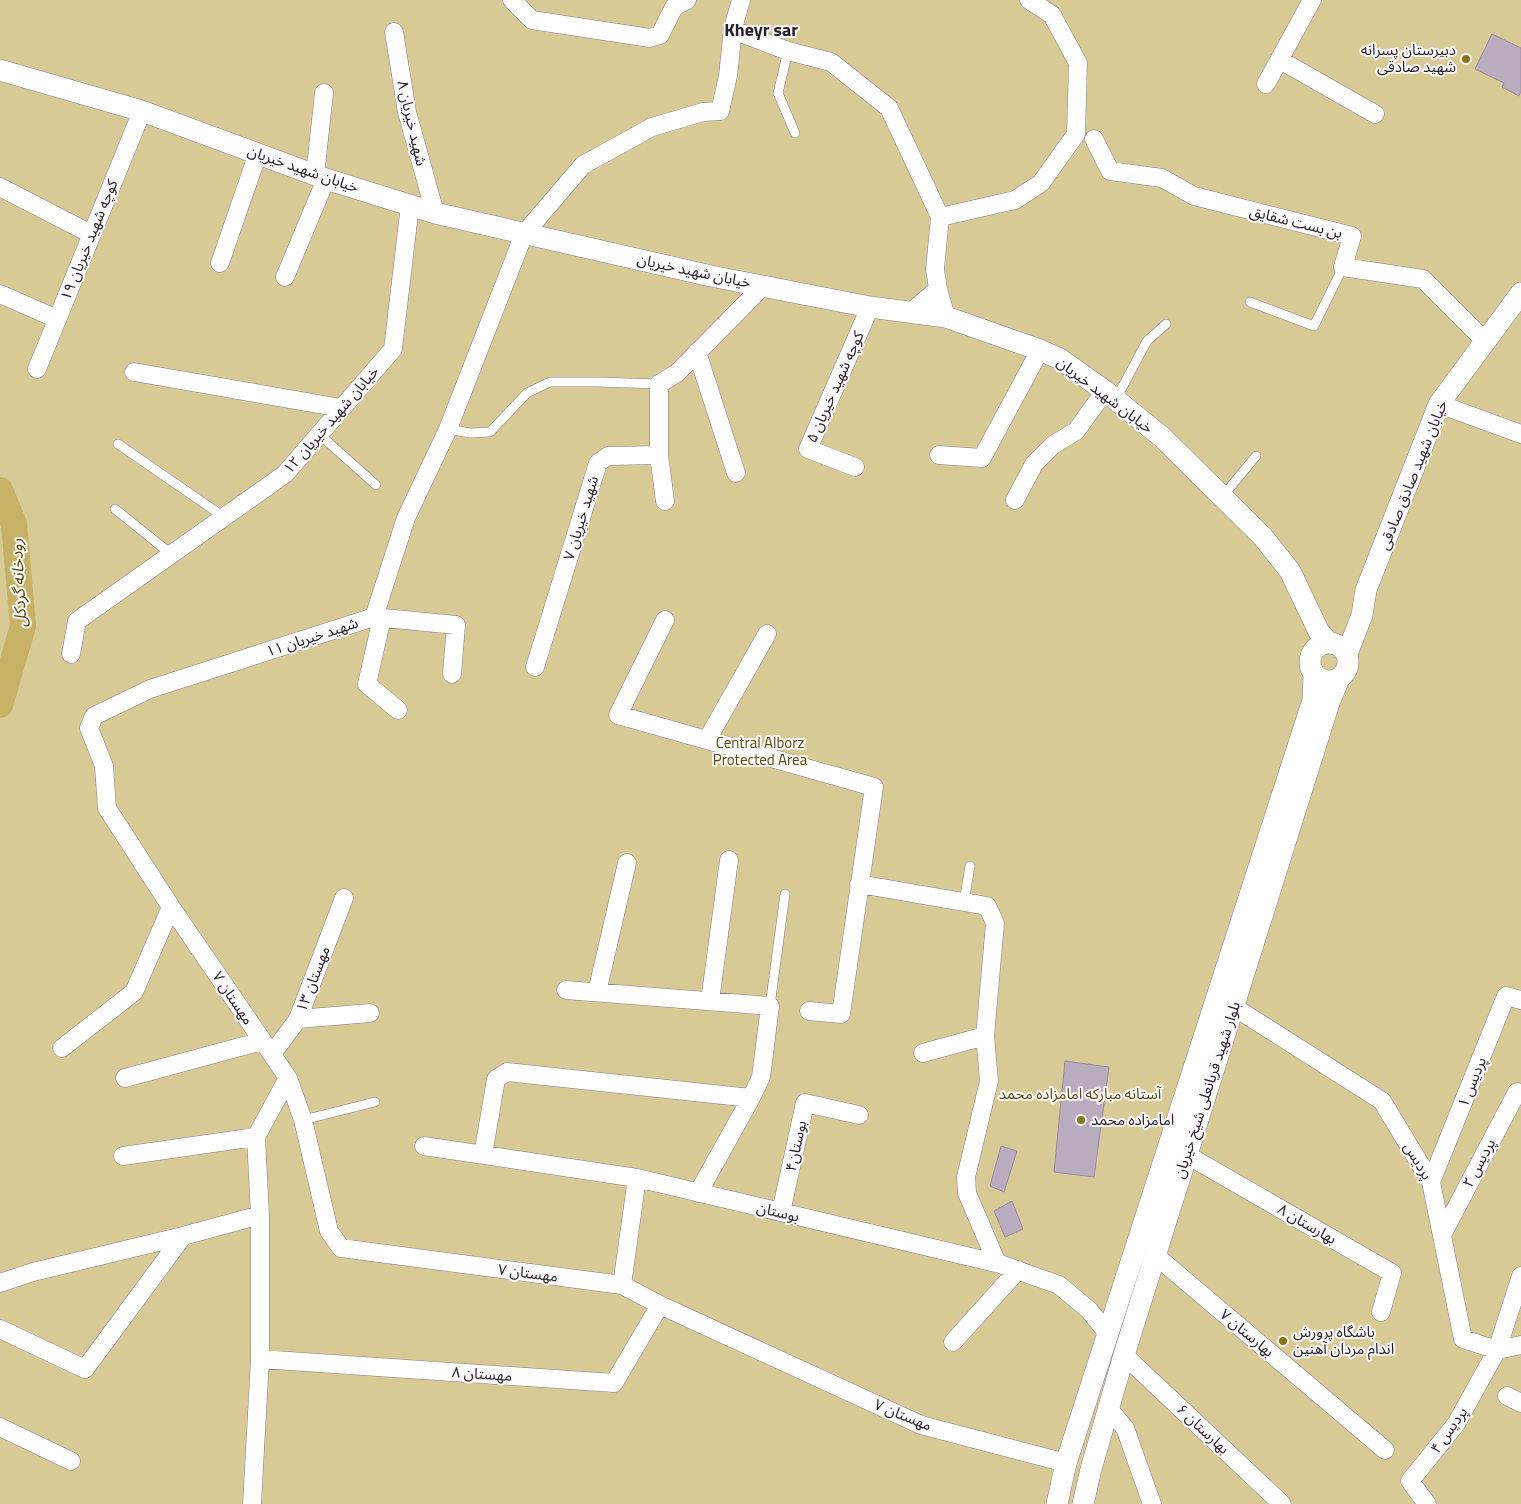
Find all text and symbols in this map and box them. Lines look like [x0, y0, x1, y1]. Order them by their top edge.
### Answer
district label: Kheyr sar [724, 16, 798, 43]
place label: دبیرستان پسرانه شهید صادقی [1361, 38, 1456, 78]
marker: دبیرستان پسرانه شهید صادقی [1460, 53, 1472, 65]
street label: شهید خیریان ۸ [391, 78, 434, 168]
street label: خیابان شهید خیریان [245, 139, 362, 198]
street label: کوچه شهید خیریان ۱۹ [54, 175, 124, 304]
street label: بن بست شقایق [1247, 199, 1345, 244]
street label: خیابان شهید خیریان [635, 247, 753, 294]
street label: کوچه شهید خیریان ۵ [800, 327, 870, 446]
street label: خیابان شهید خیریان [1052, 350, 1159, 439]
street label: خیابان شهید خیریان ۱۲ [277, 360, 384, 479]
street label: خیابان شهید صادق صادقی [1372, 396, 1453, 553]
street label: شهید خیریان ۷ [557, 473, 604, 563]
water label: رودخانه گردکل [4, 538, 32, 628]
street label: شهید خیریان ۱۱ [263, 611, 361, 662]
park label: Central Alborz Protected Area [713, 731, 808, 771]
street label: مهستان ۱۳ [289, 943, 336, 1015]
street label: مهستان ۷ [207, 966, 260, 1029]
street label: بلوار شهید قربانعلی شیخ خیریان [1167, 998, 1247, 1182]
street label: پردیس ۱ [1451, 1053, 1492, 1110]
park label: آستانه مبارکه امامزاده محمد [999, 1082, 1162, 1105]
place label: امامزاده محمد [1091, 1108, 1174, 1131]
marker: امامزاده محمد [1075, 1114, 1087, 1126]
street label: بوستان۴ [779, 1118, 812, 1174]
street label: پردیس ۲ [1456, 1134, 1501, 1191]
street label: پردیس [1398, 1137, 1439, 1184]
street label: بوستان [755, 1195, 802, 1228]
street label: بهارستان ۸ [1273, 1197, 1341, 1250]
street label: مهستان ۷ [497, 1257, 559, 1288]
street label: بهارستان ۷ [1215, 1303, 1280, 1362]
place label: باشگاه پرورش اندام مردان آهنین [1293, 1320, 1394, 1360]
marker: باشگاه پرورش اندام مردان آهنین [1277, 1335, 1289, 1347]
street label: مهستان ۸ [451, 1360, 513, 1387]
street label: مهستان ۷ [871, 1393, 935, 1437]
street label: بهارستان ۶ [1172, 1398, 1235, 1459]
street label: پردیس ۴ [1424, 1402, 1473, 1458]

